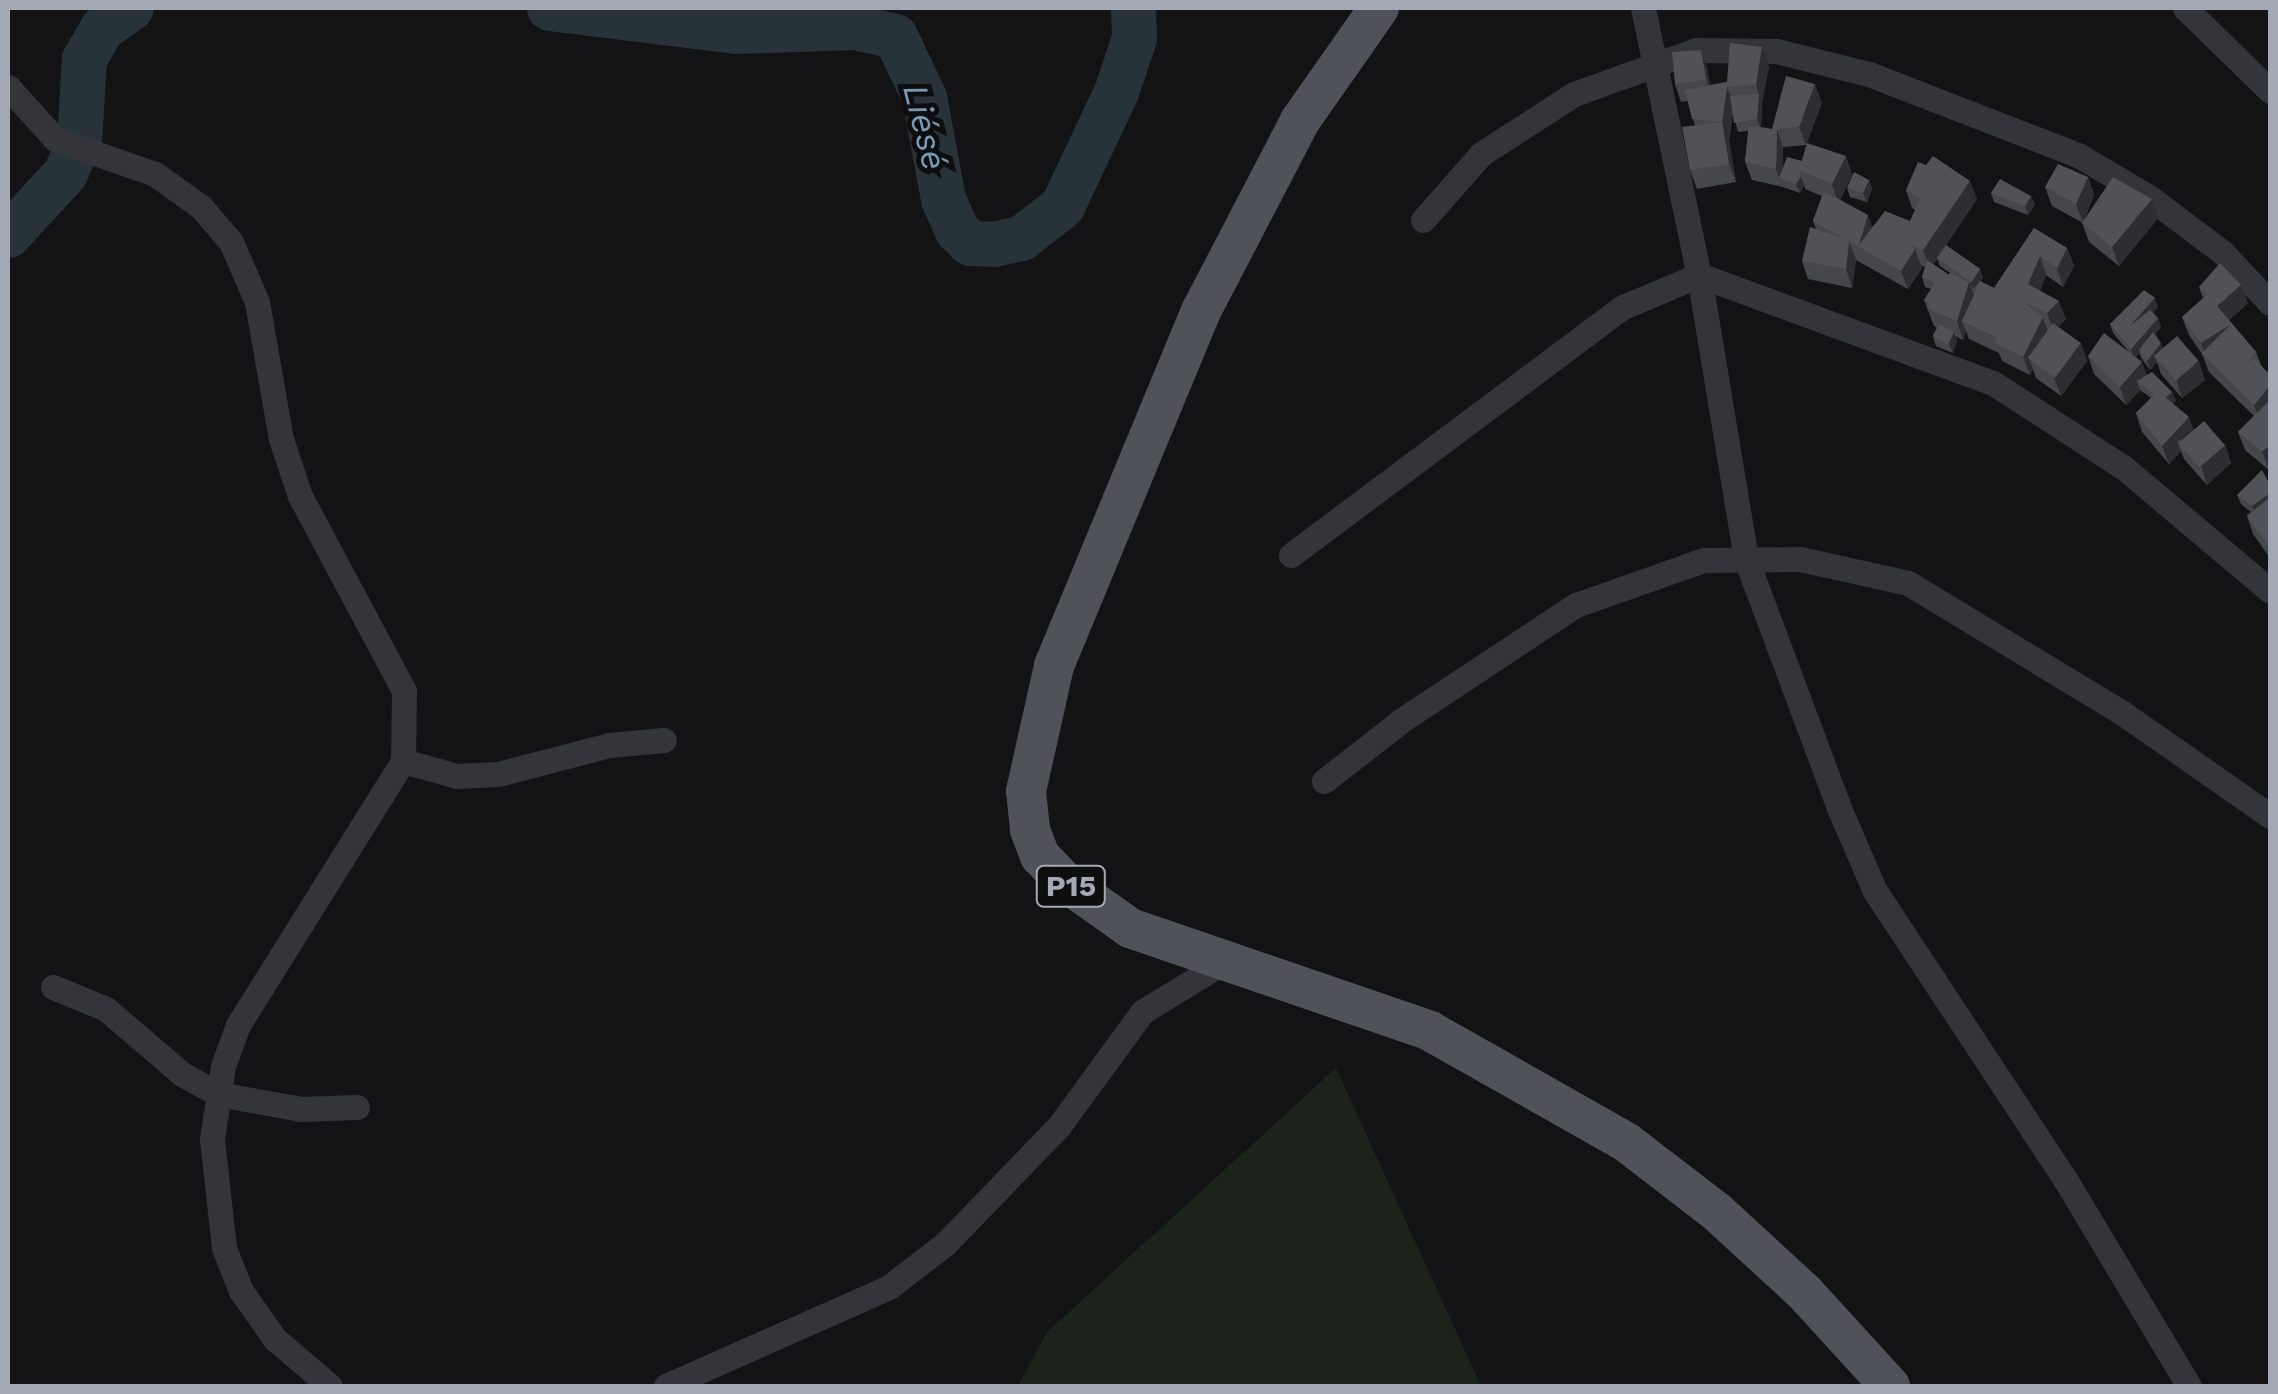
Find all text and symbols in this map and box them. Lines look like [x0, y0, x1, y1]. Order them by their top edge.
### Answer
water label: Liésé [894, 80, 956, 174]
road number: P15 [1034, 861, 1108, 911]

